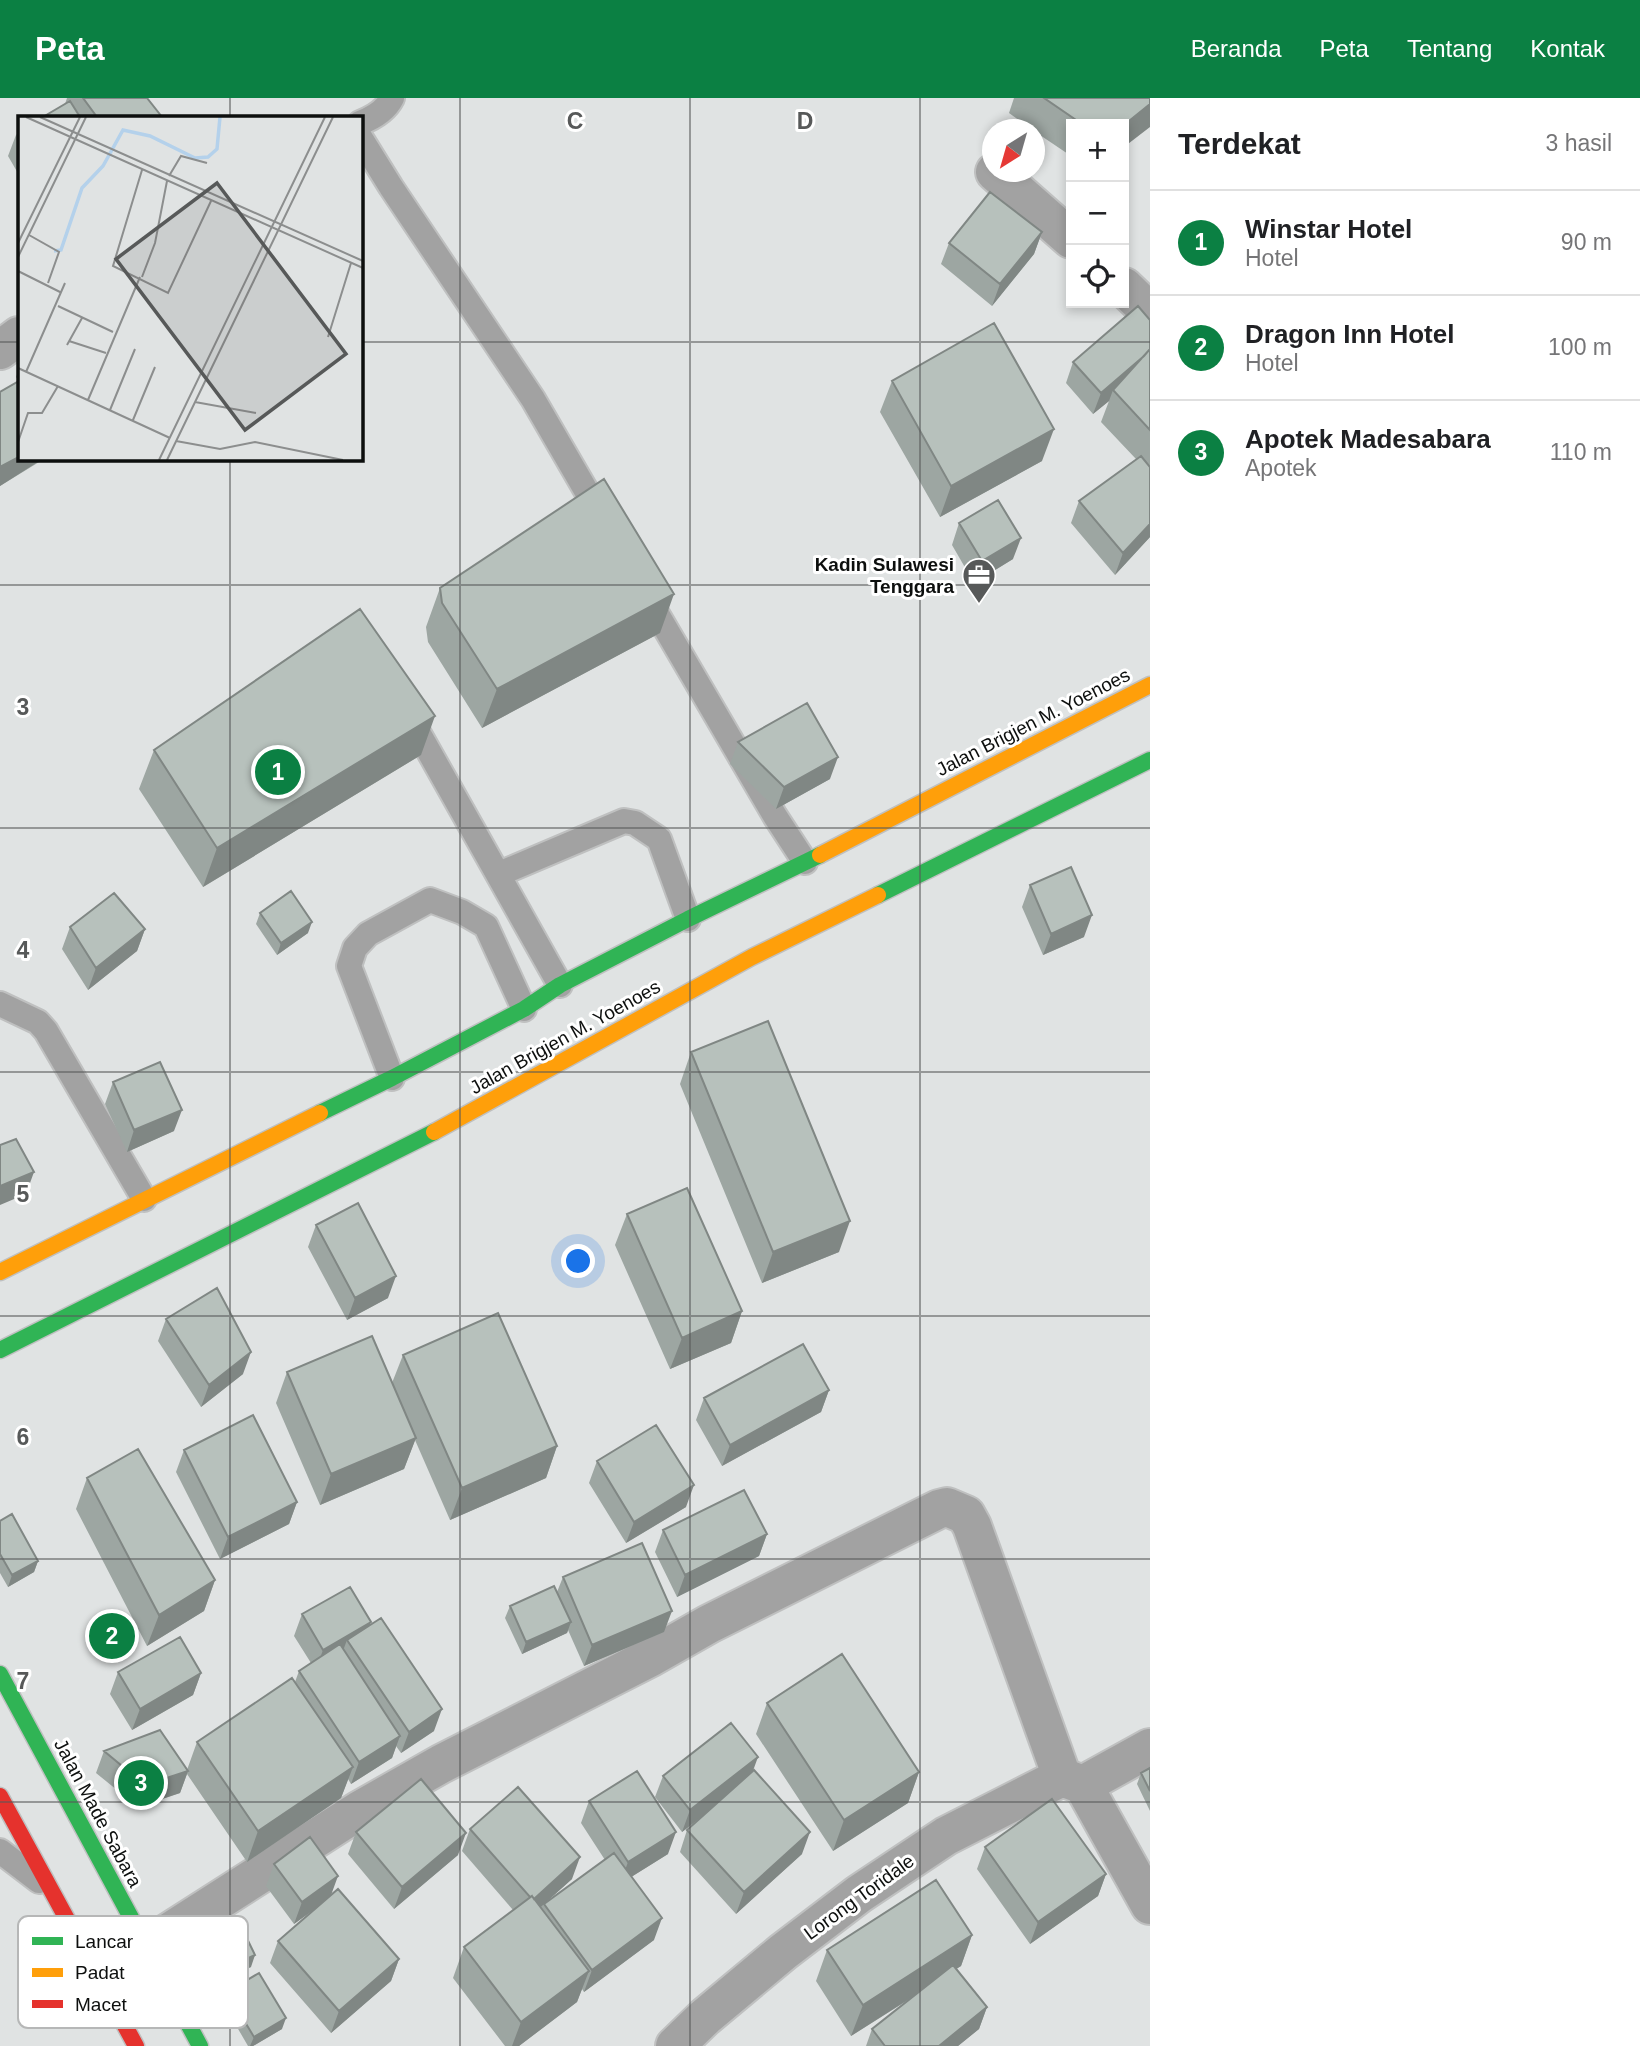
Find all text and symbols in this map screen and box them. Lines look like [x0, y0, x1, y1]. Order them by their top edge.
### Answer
text: Peta [35, 30, 105, 67]
text: Beranda [1191, 35, 1282, 62]
text: Peta [1320, 35, 1369, 62]
text: Tentang [1407, 35, 1492, 62]
text: Kontak [1530, 35, 1605, 62]
text: C [567, 108, 583, 134]
text: D [797, 108, 813, 134]
inset map [18, 116, 362, 460]
north arrow [982, 119, 1045, 182]
map controls [1066, 119, 1129, 308]
button: + [1066, 119, 1129, 182]
text: Terdekat [1178, 127, 1301, 160]
text: 3 hasil [1546, 130, 1612, 156]
button: − [1066, 182, 1129, 245]
text: Winstar Hotel [1245, 214, 1412, 244]
text: 1 [1195, 229, 1207, 255]
text: 90 m [1561, 229, 1612, 255]
button: locate [1066, 245, 1129, 308]
text: Hotel [1245, 245, 1299, 271]
text: Dragon Inn Hotel [1245, 319, 1454, 349]
text: 2 [1195, 334, 1207, 360]
text: 100 m [1548, 334, 1612, 360]
text: Hotel [1245, 350, 1299, 376]
text: Apotek Madesabara [1245, 424, 1491, 454]
text: 3 [1195, 439, 1207, 465]
text: 110 m [1550, 439, 1612, 465]
text: Apotek [1245, 455, 1317, 481]
place label: Kadin Sulawesi Tenggara [815, 554, 954, 597]
office icon: Kadin Sulawesi Tenggara [960, 556, 998, 605]
street label: Jalan Brigjen M. Yoenoes [933, 664, 1133, 780]
text: 3 [17, 694, 29, 720]
pin: 1 [255, 746, 301, 798]
text: 4 [17, 937, 30, 963]
street label: Jalan Brigjen M. Yoenoes [466, 976, 664, 1098]
text: 5 [17, 1181, 30, 1207]
your location [561, 1244, 595, 1278]
text: 6 [17, 1424, 29, 1450]
pin: 2 [89, 1610, 135, 1662]
text: 7 [17, 1668, 29, 1694]
street label: Jalan Made Sabara [50, 1735, 146, 1891]
pin: 3 [118, 1757, 164, 1809]
street label: Lorong Toridale [800, 1850, 918, 1944]
legend [18, 1916, 248, 2028]
text: Lancar [75, 1931, 134, 1952]
text: Padat [75, 1962, 125, 1983]
text: Macet [75, 1994, 127, 2015]

